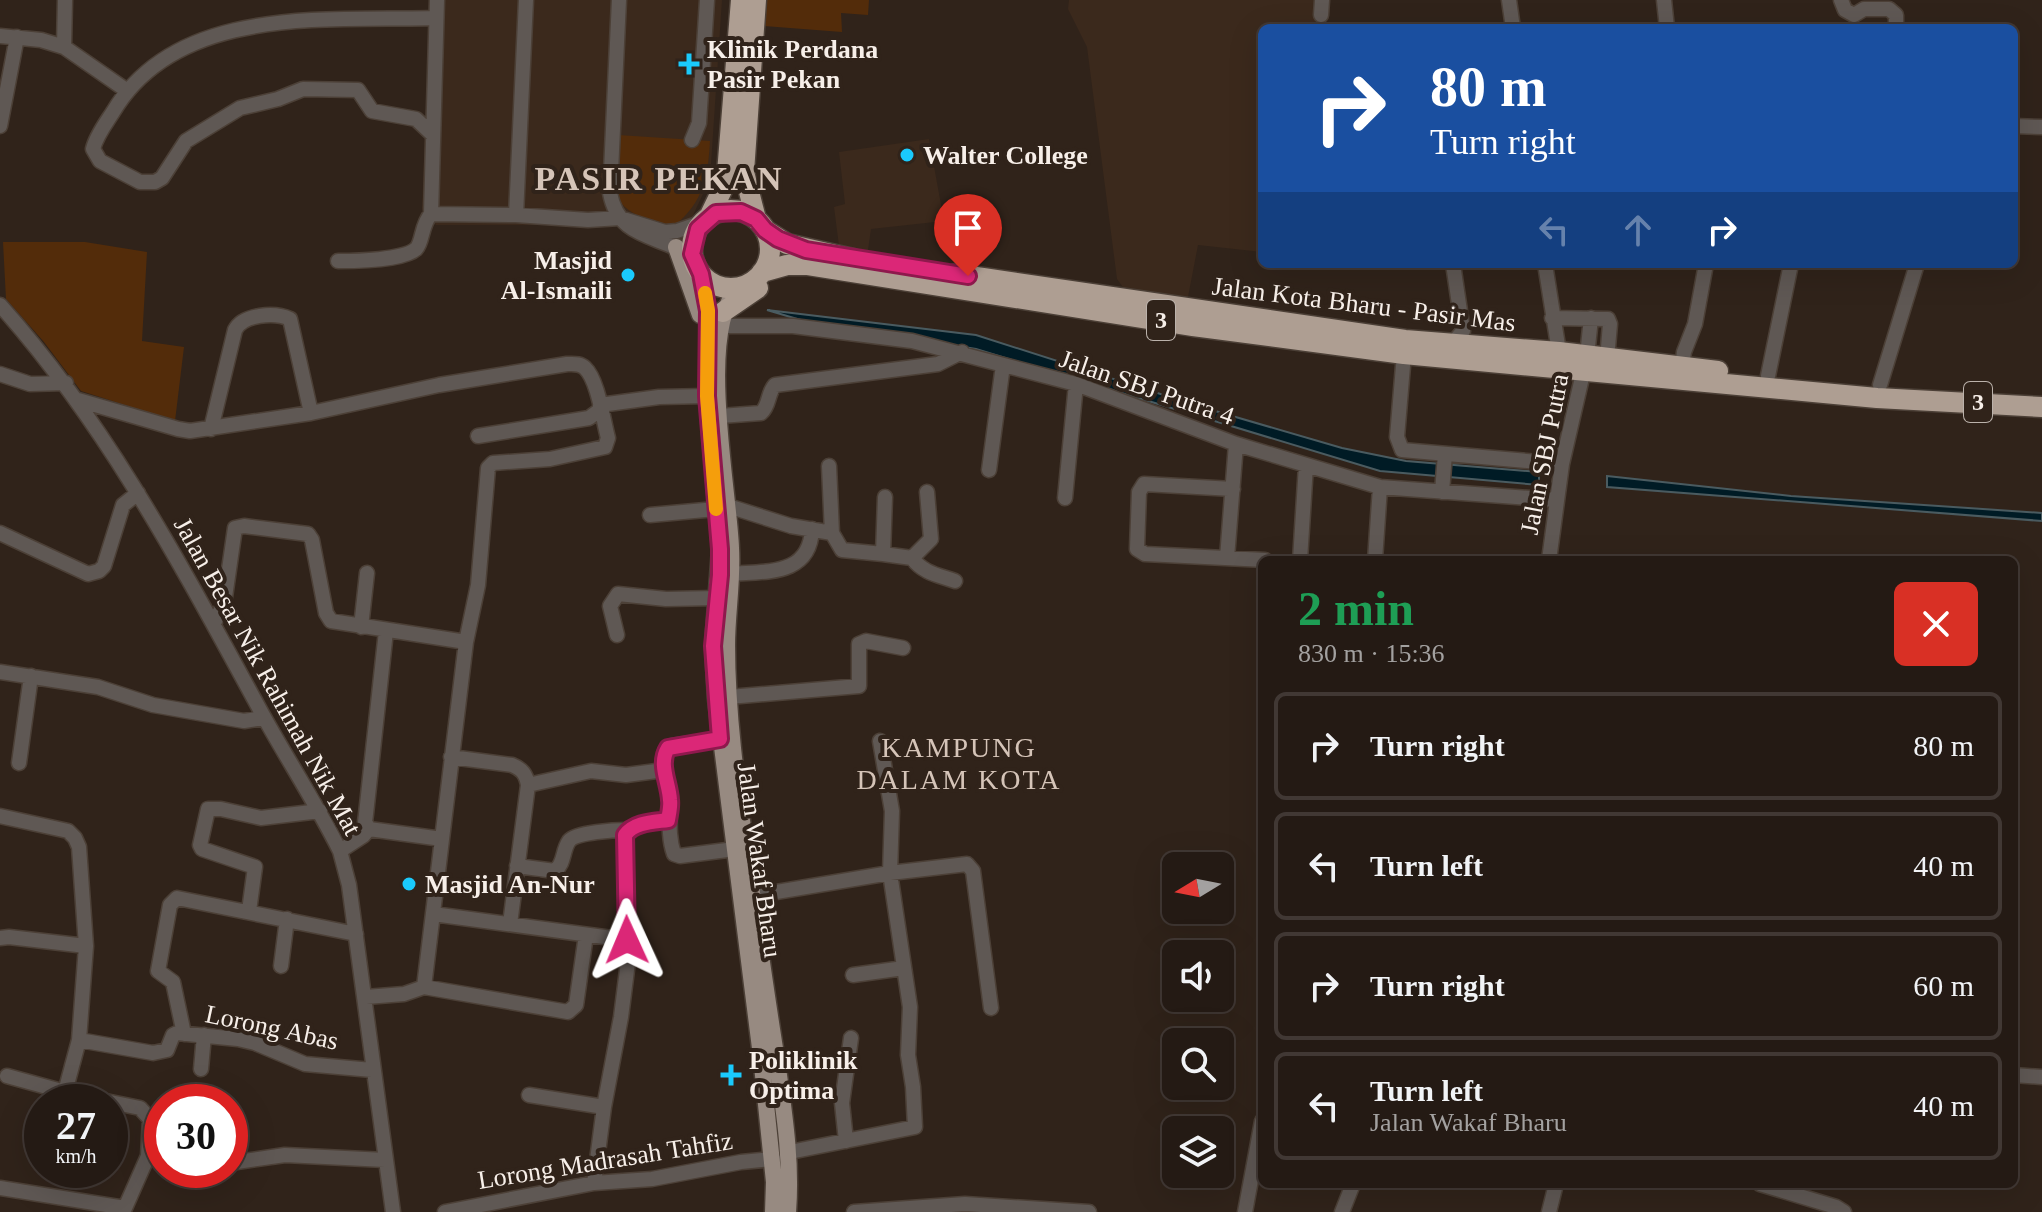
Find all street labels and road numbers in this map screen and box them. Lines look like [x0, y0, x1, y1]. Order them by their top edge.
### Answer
street label: Jalan Kota Bharu - Pasir Mas [1211, 271, 1517, 337]
road number: 3 [1147, 300, 1175, 340]
street label: Jalan SBJ Putra 4 [1056, 344, 1238, 431]
street label: Jalan SBJ Putra [1515, 371, 1574, 537]
road number: 3 [1964, 382, 1992, 422]
street label: Jalan Besar Nik Rahimah Nik Mat [168, 512, 368, 841]
street label: Jalan Wakaf Bharu [731, 761, 788, 959]
street label: Lorong Abas [203, 999, 341, 1056]
street label: Lorong Madrasah Tahfiz [476, 1126, 735, 1195]

